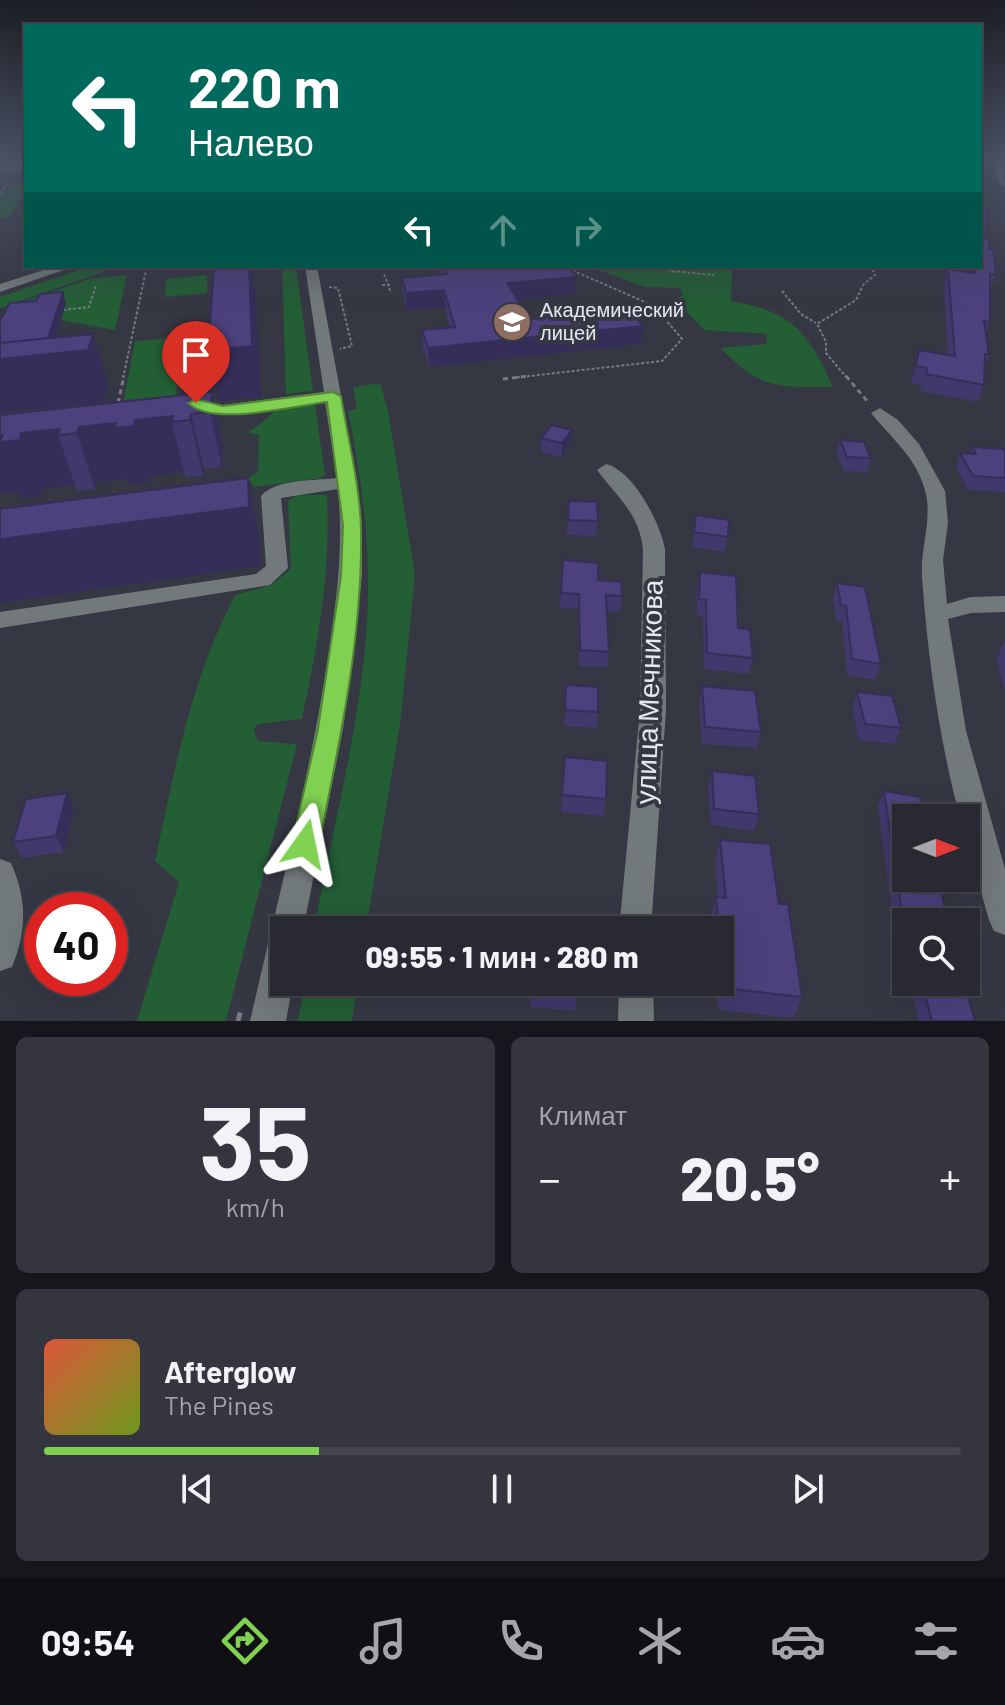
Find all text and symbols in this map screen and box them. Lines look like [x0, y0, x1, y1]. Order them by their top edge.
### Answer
text: 220 m [188, 52, 341, 119]
icon: left [56, 56, 160, 160]
text: Налево [188, 120, 314, 163]
icon: left [397, 208, 441, 252]
icon: ahead [481, 208, 525, 252]
icon: right [565, 208, 609, 252]
place label: Академический лицей [540, 297, 684, 344]
school or university icon: Академический лицей [491, 301, 533, 343]
pin [162, 321, 230, 403]
icon: arrive [174, 333, 218, 377]
street label: улица Мечникова [627, 579, 669, 805]
position arrow [263, 802, 347, 886]
north arrow [892, 804, 980, 892]
map controls [892, 804, 980, 996]
speed limit sign: 40 [24, 892, 128, 996]
button: search [892, 908, 980, 996]
text: 09:55 · 1 мин · 280 m [365, 938, 639, 974]
text: 35 [199, 1076, 311, 1201]
text: Климат [539, 1099, 627, 1130]
text: 20.5° [680, 1141, 820, 1213]
text: − [539, 1151, 561, 1204]
text: + [939, 1151, 961, 1204]
text: km/h [226, 1191, 285, 1222]
text: Afterglow [164, 1353, 297, 1389]
text: The Pines [164, 1389, 274, 1420]
icon: previous [175, 1467, 219, 1511]
icon: pause [480, 1467, 524, 1511]
icon: next [786, 1467, 830, 1511]
icon: directions [217, 1613, 273, 1669]
icon: music [355, 1613, 411, 1669]
icon: phone [493, 1613, 549, 1669]
icon: climate [632, 1613, 688, 1669]
icon: car [770, 1613, 826, 1669]
icon: filters [908, 1613, 964, 1669]
text: 09:54 [41, 1620, 135, 1663]

